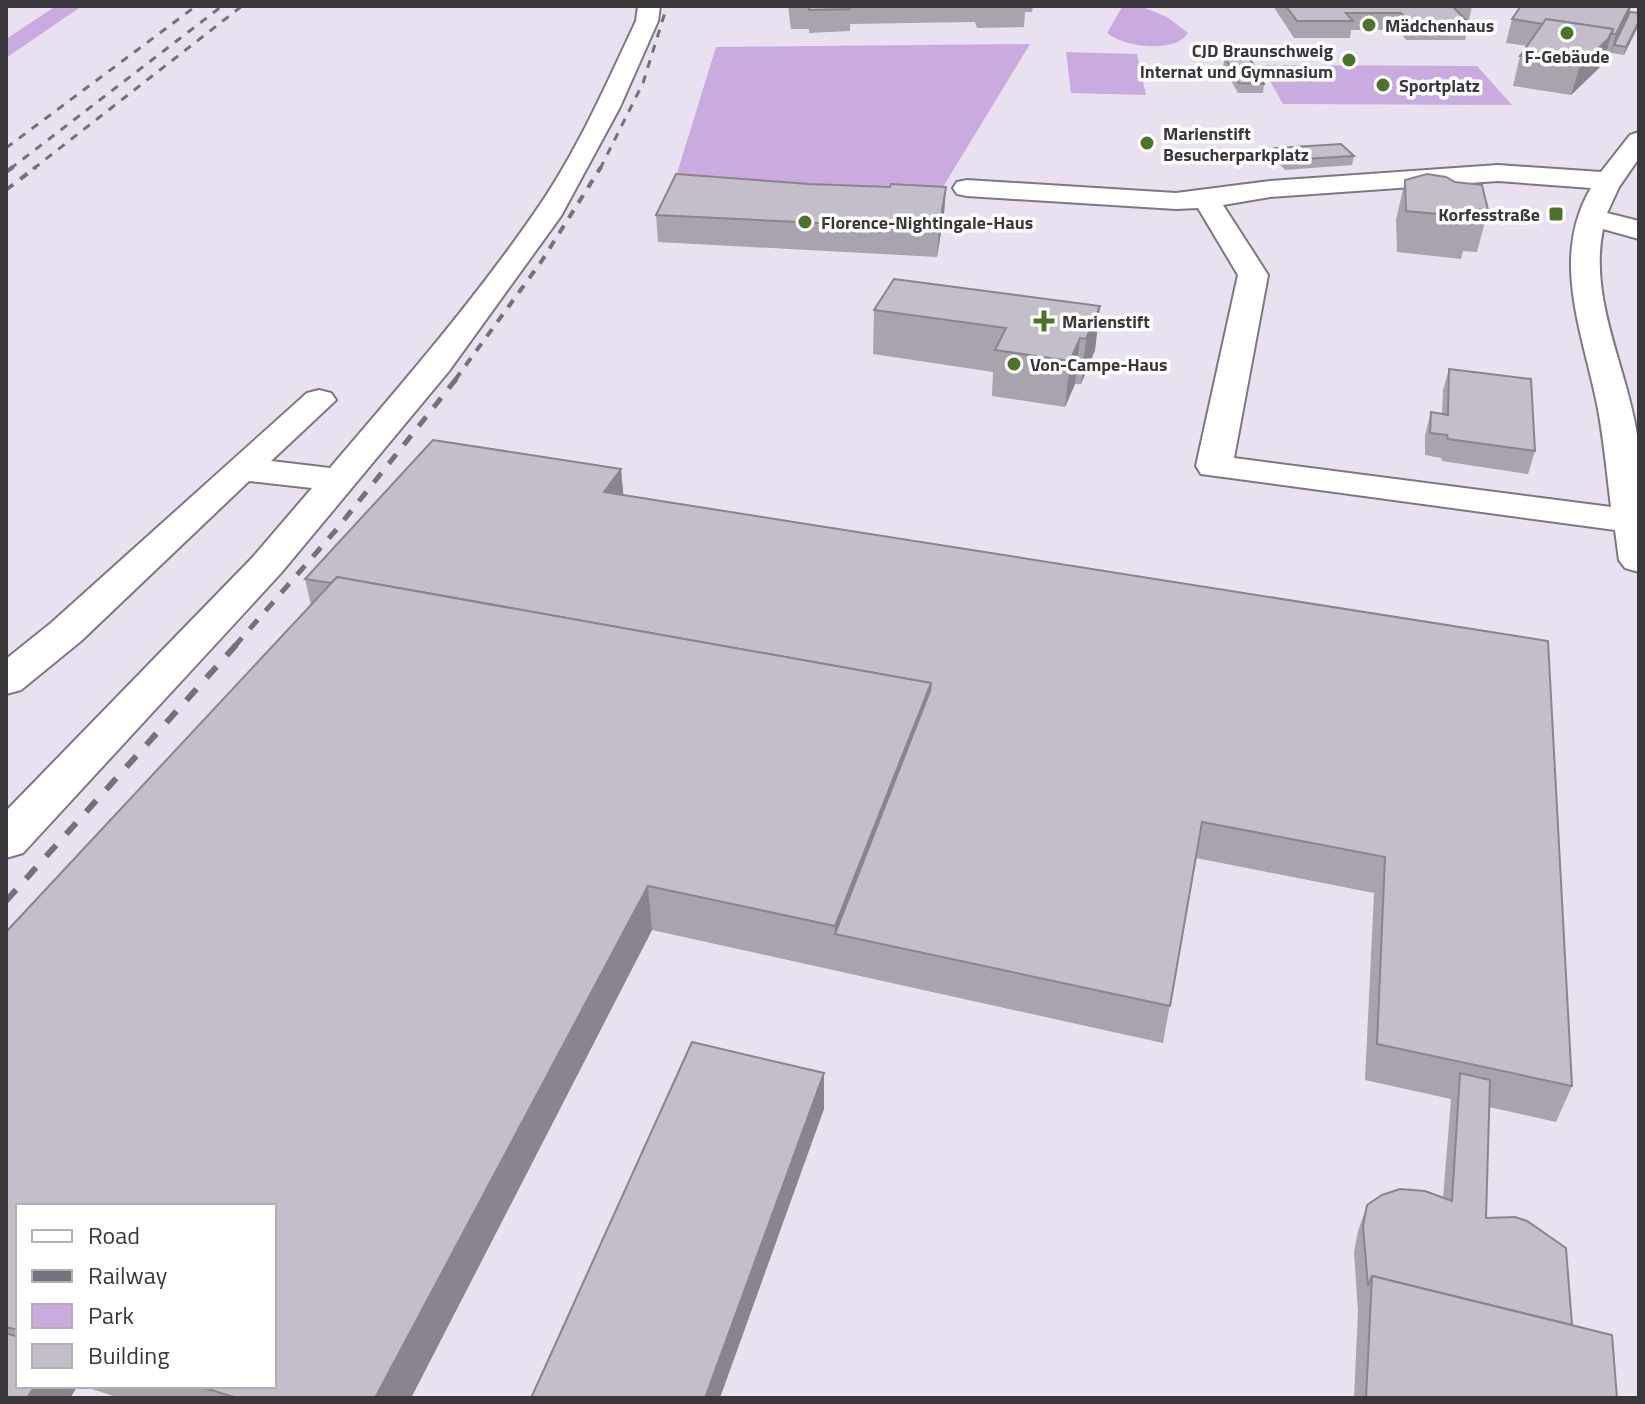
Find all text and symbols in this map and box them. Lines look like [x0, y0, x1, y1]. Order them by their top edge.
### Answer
place label: Mädchenhaus [1385, 12, 1494, 39]
marker: Mädchenhaus [1360, 16, 1378, 34]
marker: F-Gebäude [1558, 24, 1576, 42]
place label: CJD Braunschweig Internat und Gymnasium [1140, 37, 1333, 85]
place label: F-Gebäude [1525, 43, 1609, 70]
marker: CJD Braunschweig Internat und Gymnasium [1340, 51, 1358, 69]
place label: Sportplatz [1399, 72, 1480, 99]
marker: Sportplatz [1374, 76, 1392, 94]
place label: Marienstift Besucherparkplatz [1163, 120, 1309, 168]
marker: Marienstift Besucherparkplatz [1138, 134, 1156, 152]
place label: Korfesstraße [1438, 201, 1540, 228]
marker: Korfesstraße [1547, 205, 1565, 223]
place label: Florence-Nightingale-Haus [821, 209, 1033, 236]
marker: Florence-Nightingale-Haus [796, 213, 814, 231]
place label: Marienstift [1062, 308, 1150, 335]
marker: Marienstift [1033, 310, 1055, 332]
place label: Von-Campe-Haus [1030, 351, 1167, 378]
marker: Von-Campe-Haus [1005, 355, 1023, 373]
legend [16, 1204, 276, 1388]
text: Road [88, 1217, 140, 1253]
text: Railway [88, 1257, 168, 1293]
text: Park [88, 1297, 134, 1333]
text: Building [88, 1337, 170, 1373]

